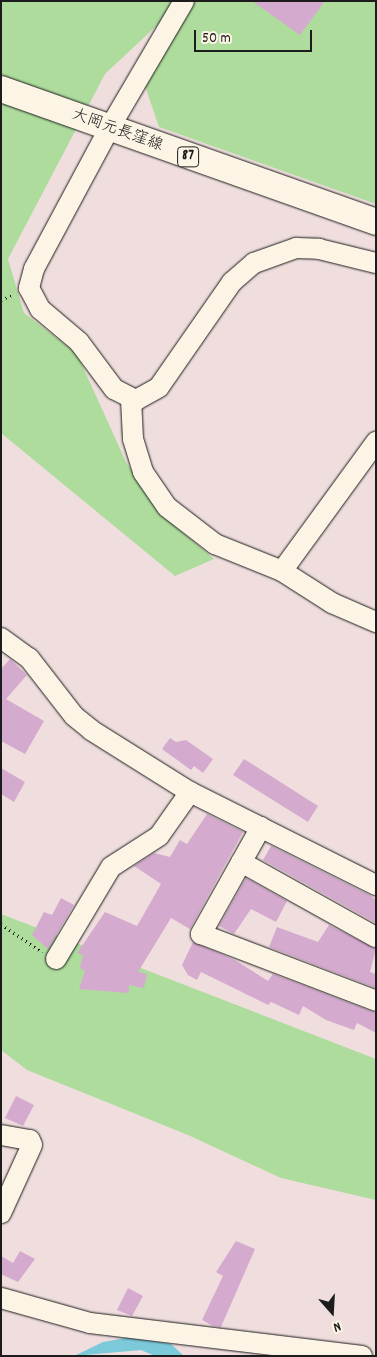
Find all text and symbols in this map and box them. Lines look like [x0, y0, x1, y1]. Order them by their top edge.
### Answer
scale bar [197, 20, 314, 52]
text: 50 m [202, 28, 231, 50]
street label: 大岡元長窪線 [69, 106, 165, 156]
road number: 87 [177, 144, 199, 170]
north arrow [307, 1287, 357, 1337]
text: N [330, 1316, 343, 1337]

